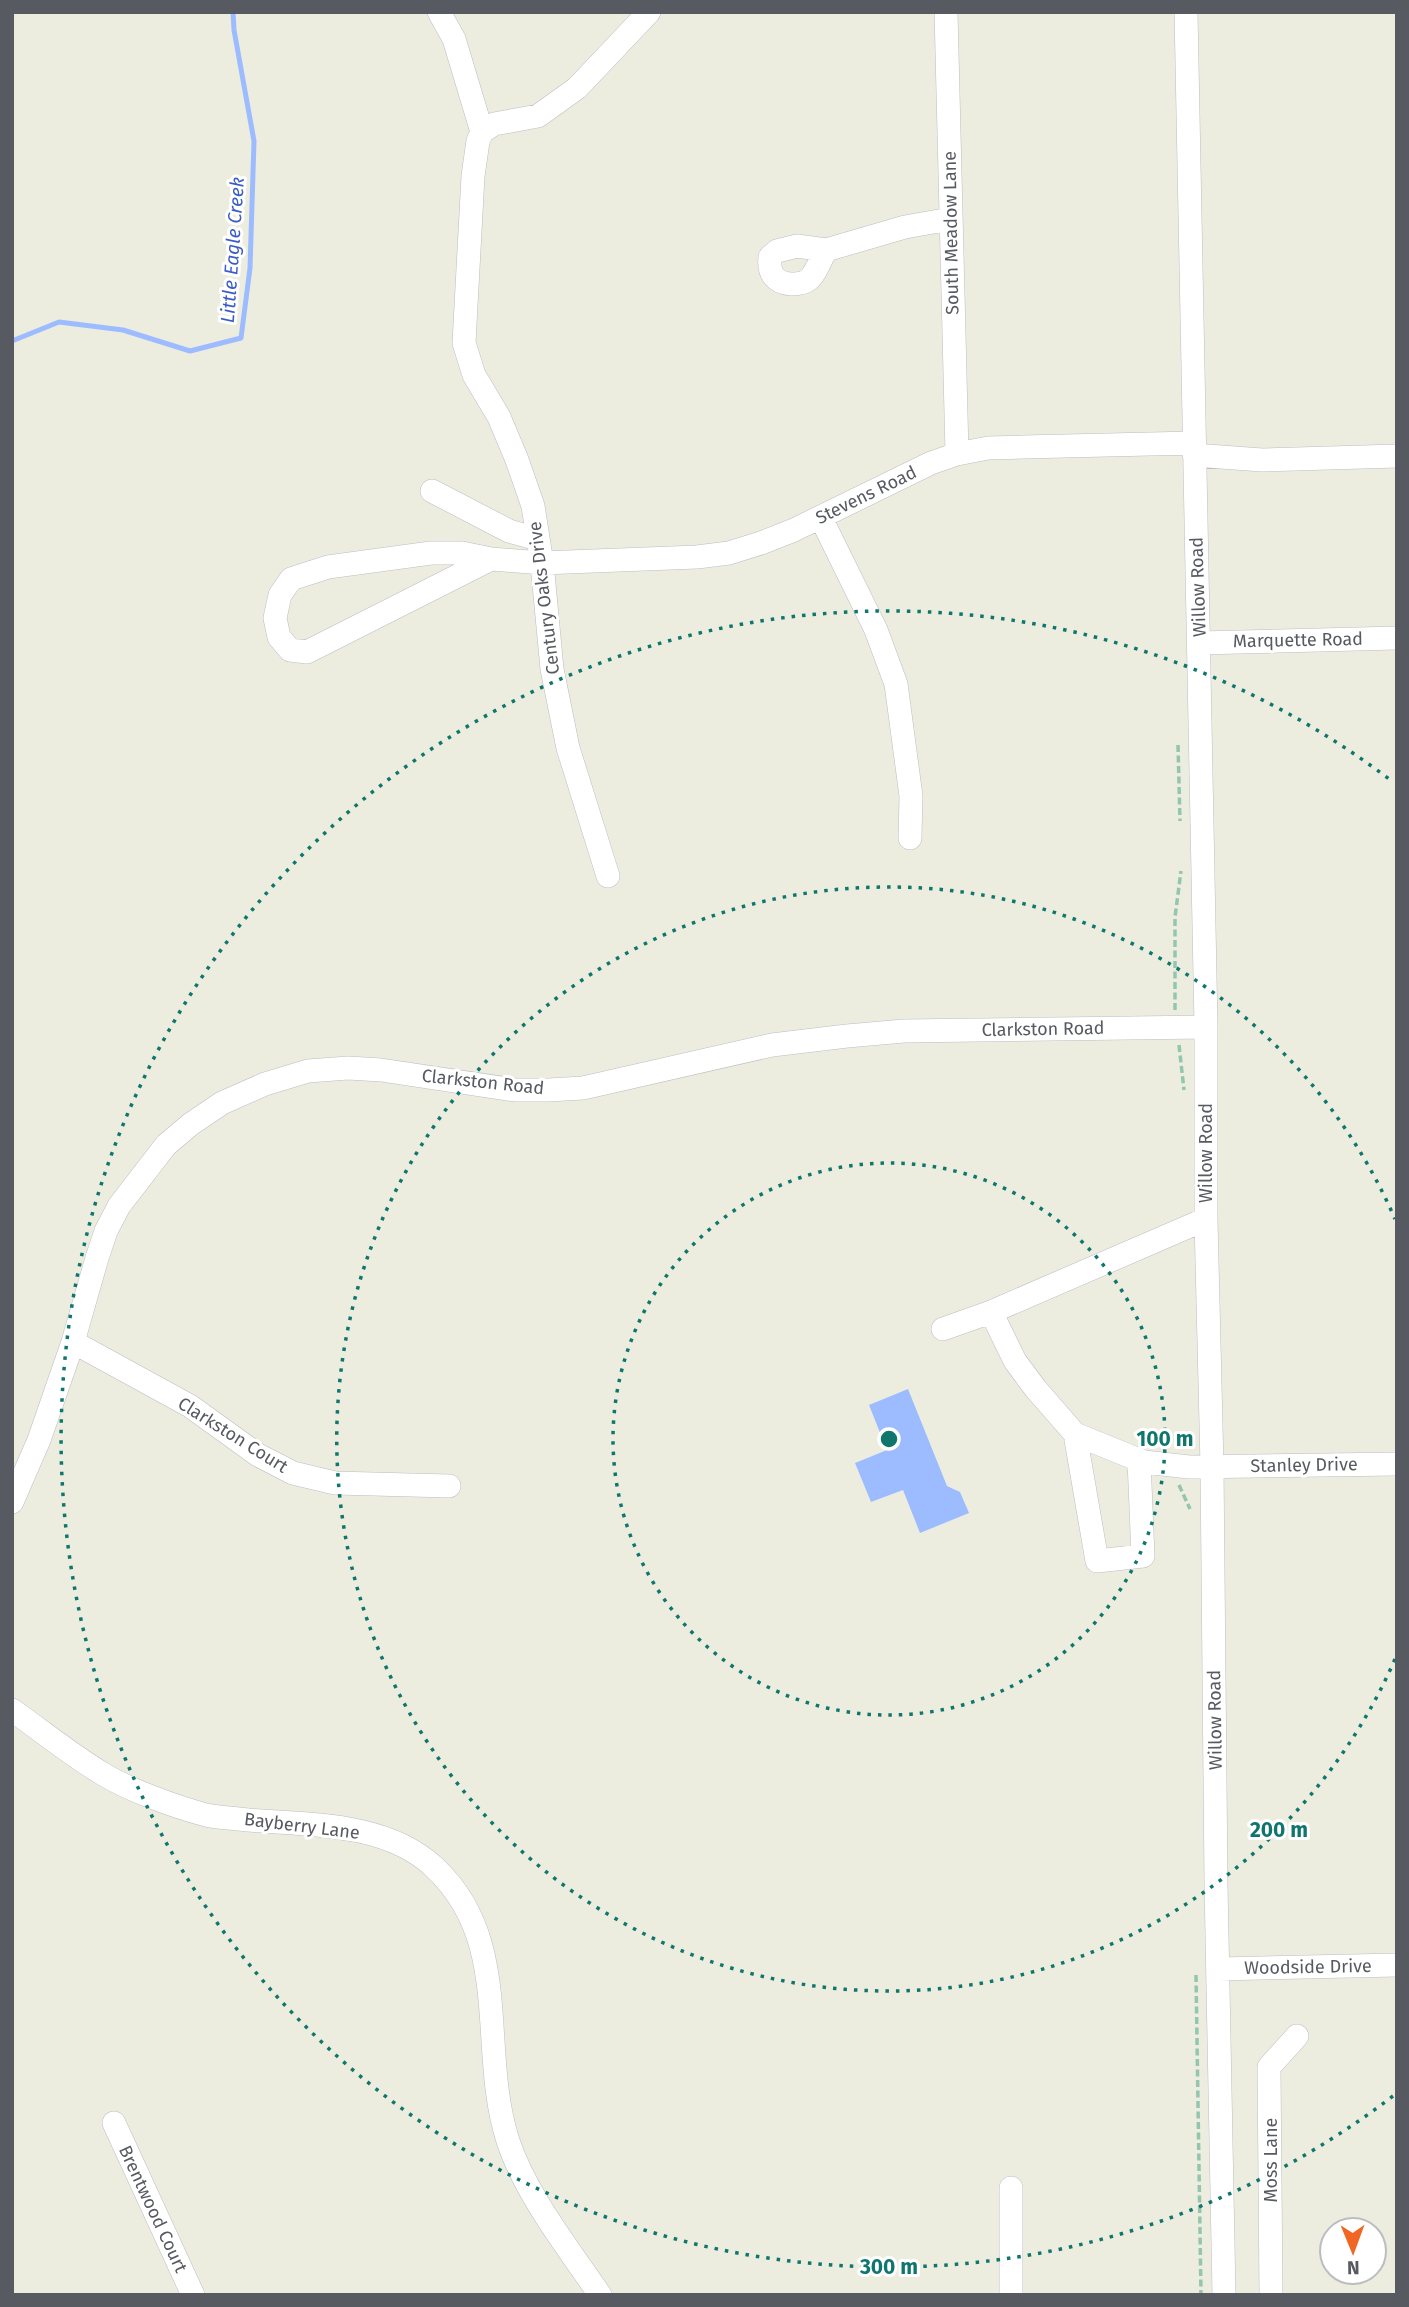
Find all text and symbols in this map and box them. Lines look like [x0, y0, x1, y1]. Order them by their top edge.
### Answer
street label: South Meadow Lane [939, 151, 963, 315]
water label: Little Eagle Creek [216, 176, 249, 324]
street label: Stevens Road [812, 461, 920, 529]
street label: Century Oaks Drive [524, 520, 564, 676]
street label: Willow Road [1185, 537, 1211, 637]
street label: Marquette Road [1233, 628, 1363, 652]
street label: Clarkston Road [981, 1017, 1105, 1041]
street label: Clarkston Road [421, 1065, 545, 1099]
street label: Willow Road [1195, 1103, 1217, 1203]
street label: Clarkston Court [174, 1392, 292, 1478]
text: 100 m [1136, 1426, 1194, 1452]
centre of rings [877, 1427, 901, 1451]
street label: Stanley Drive [1250, 1453, 1358, 1477]
street label: Willow Road [1203, 1670, 1227, 1770]
street label: Bayberry Lane [243, 1808, 361, 1844]
text: 200 m [1250, 1817, 1308, 1843]
street label: Woodside Drive [1244, 1955, 1372, 1979]
street label: Moss Lane [1260, 2118, 1282, 2202]
street label: Brentwood Court [114, 2142, 192, 2277]
north arrow [1318, 2216, 1388, 2286]
text: 300 m [859, 2254, 918, 2280]
text: N [1347, 2256, 1360, 2279]

